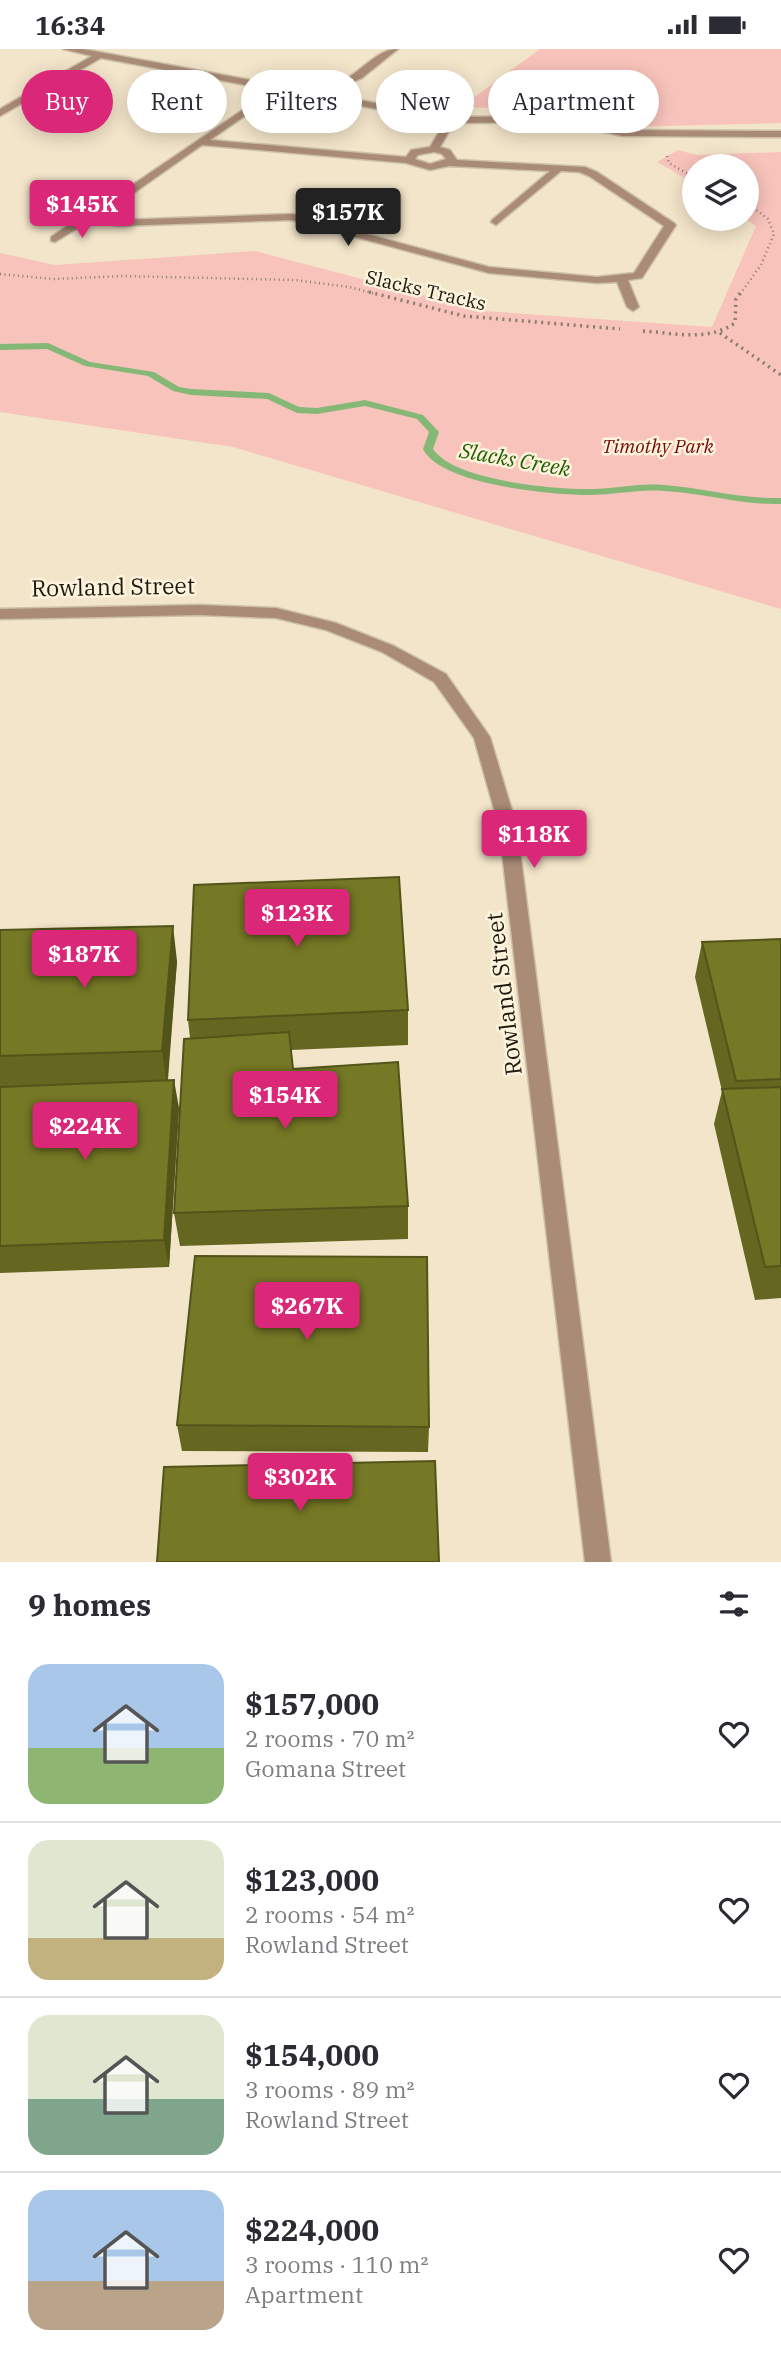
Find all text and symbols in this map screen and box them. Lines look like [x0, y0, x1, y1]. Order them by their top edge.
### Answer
text: 16:34 [35, 8, 105, 42]
chip: Buy [21, 70, 113, 133]
chip: Rent [127, 70, 227, 133]
chip: Filters [241, 70, 362, 133]
chip: New [376, 70, 474, 133]
chip: Apartment [488, 70, 659, 133]
map controls [682, 154, 759, 231]
button: layers [682, 154, 759, 231]
pin: $145K [33, 181, 131, 240]
text: $145K [46, 188, 118, 218]
pin: $157K [299, 189, 397, 248]
text: $157K [312, 196, 384, 226]
street label: Slacks Tracks [363, 264, 489, 316]
park label: Timothy Park [602, 434, 715, 458]
water label: Slacks Creek [456, 435, 574, 483]
street label: Rowland Street [31, 570, 195, 602]
pin: $118K [485, 811, 583, 870]
text: $118K [498, 818, 570, 848]
pin: $123K [248, 890, 346, 949]
text: $123K [261, 897, 333, 927]
street label: Rowland Street [478, 911, 528, 1077]
pin: $187K [35, 930, 133, 990]
text: $187K [48, 938, 120, 968]
pin: $154K [236, 1072, 334, 1131]
text: $154K [249, 1079, 321, 1109]
pin: $224K [36, 1103, 134, 1162]
text: $224K [49, 1110, 121, 1140]
pin: $267K [258, 1283, 356, 1342]
text: $267K [271, 1290, 343, 1320]
pin: $302K [251, 1453, 349, 1513]
text: $302K [264, 1461, 336, 1491]
text: 9 homes [28, 1585, 151, 1624]
icon: filters [715, 1585, 753, 1623]
text: $157,000 [245, 1684, 379, 1723]
icon: home [84, 1692, 168, 1776]
icon: heart [715, 1715, 753, 1753]
text: 2 rooms · 70 m² [245, 1723, 415, 1753]
text: Gomana Street [245, 1753, 406, 1783]
text: $123,000 [245, 1860, 379, 1899]
icon: home [84, 1868, 168, 1952]
icon: heart [715, 1891, 753, 1929]
text: 2 rooms · 54 m² [245, 1899, 415, 1929]
text: Rowland Street [245, 1929, 409, 1959]
text: $154,000 [245, 2035, 379, 2074]
icon: home [84, 2043, 168, 2127]
icon: heart [715, 2066, 753, 2104]
text: 3 rooms · 89 m² [245, 2074, 415, 2104]
text: Rowland Street [245, 2104, 409, 2134]
text: $224,000 [245, 2210, 379, 2249]
icon: home [84, 2218, 168, 2302]
icon: heart [715, 2241, 753, 2279]
text: 3 rooms · 110 m² [245, 2249, 428, 2279]
text: Apartment [245, 2279, 363, 2309]

